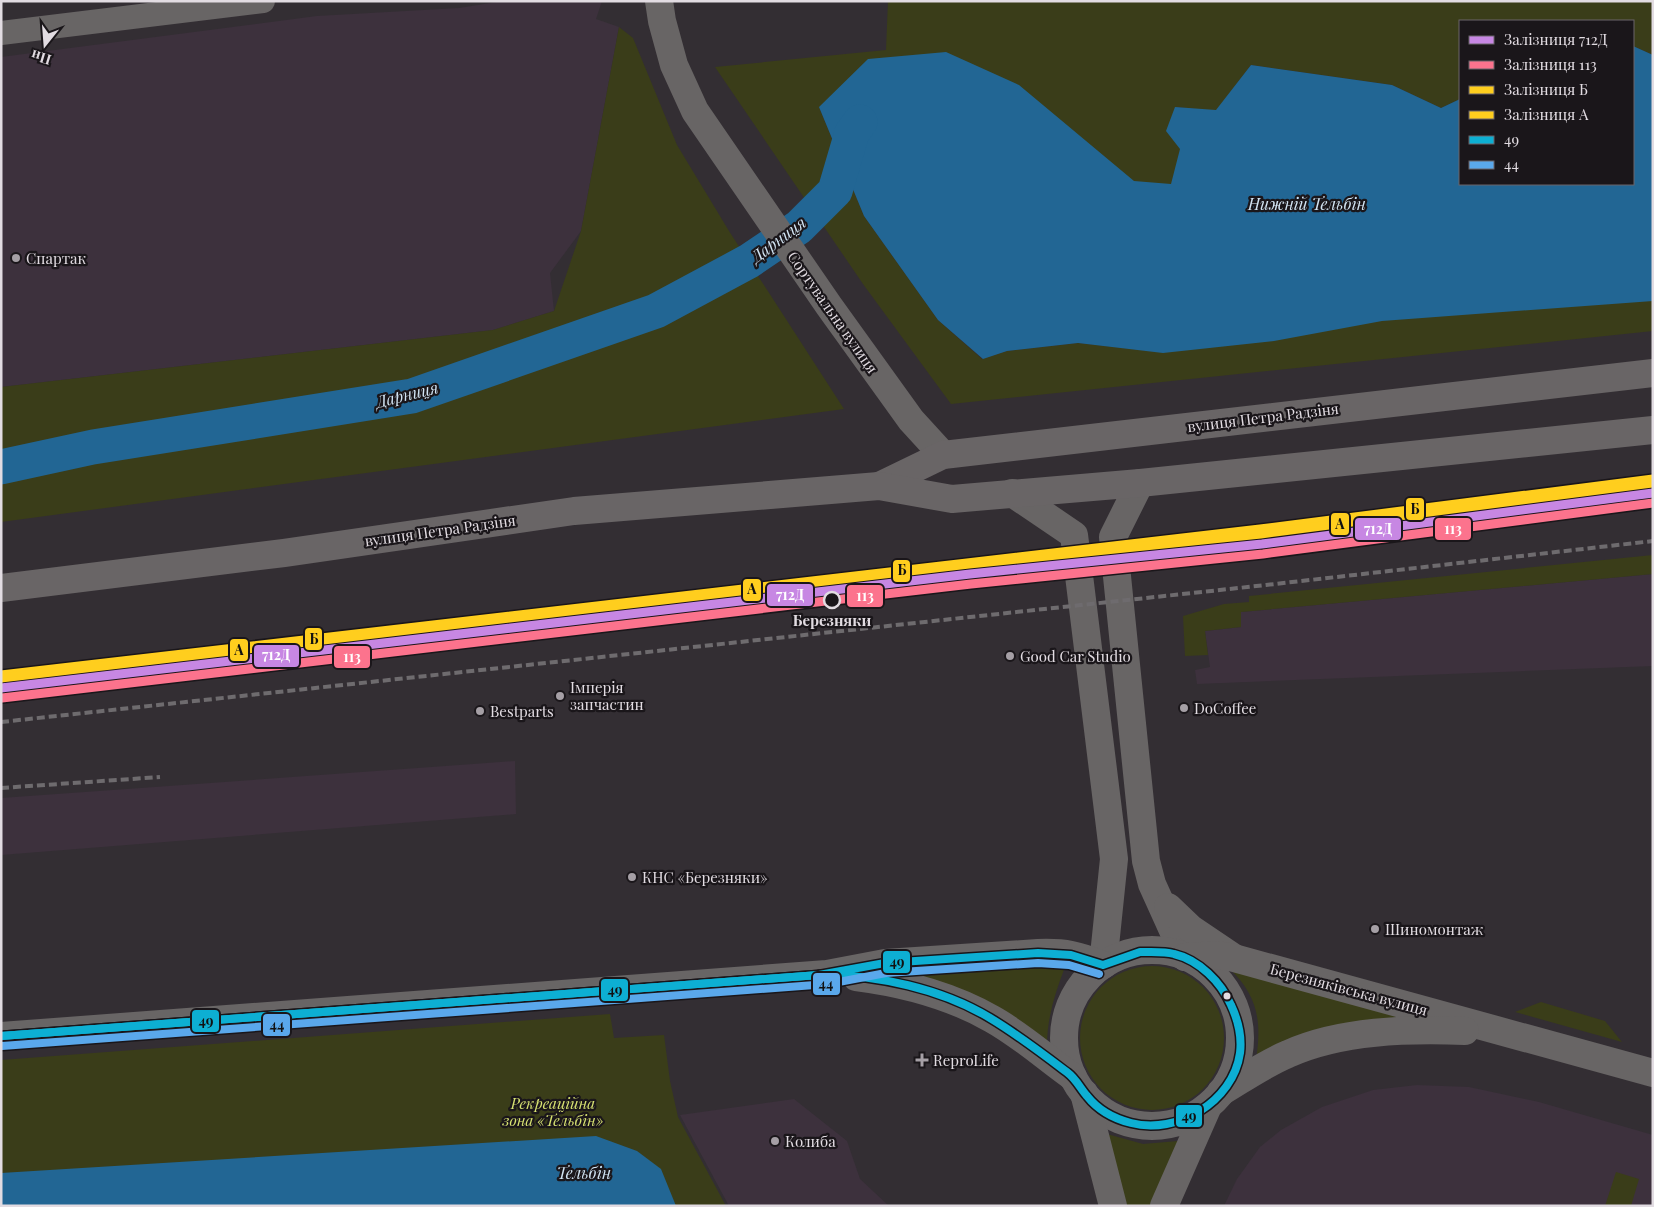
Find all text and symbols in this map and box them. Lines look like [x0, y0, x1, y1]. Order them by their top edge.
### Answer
north arrow [20, 20, 70, 70]
legend [1459, 20, 1634, 185]
text: Залізниця 712Д [1504, 29, 1608, 49]
text: Пн [29, 46, 53, 70]
text: Залізниця 113 [1504, 54, 1597, 74]
text: Залізниця Б [1504, 79, 1588, 99]
text: Залізниця A [1504, 104, 1589, 124]
text: 49 [1504, 129, 1519, 149]
text: 44 [1504, 154, 1519, 174]
water label: Нижній Тельбін [1247, 193, 1366, 214]
water label: Дарниця [744, 212, 810, 268]
street label: Сортувальна вулиця [783, 247, 883, 377]
place label: Спартак [26, 248, 86, 268]
marker: Спартак [10, 252, 22, 264]
water label: Дарниця [371, 376, 440, 413]
street label: вулиця Петра Радзіня [1186, 398, 1340, 436]
line badge: Б [1405, 497, 1425, 521]
text: Б [1410, 499, 1420, 518]
street label: вулиця Петра Радзіня [363, 509, 517, 551]
line badge: A [1330, 512, 1350, 536]
text: A [1334, 514, 1345, 533]
line badge: 712Д [1354, 517, 1402, 541]
line badge: 113 [1434, 517, 1472, 541]
text: 712Д [1364, 519, 1392, 538]
text: 113 [1444, 519, 1462, 538]
line badge: Б [892, 559, 911, 583]
text: Б [897, 560, 907, 579]
line badge: A [742, 578, 762, 602]
text: A [746, 579, 757, 598]
line badge: 712Д [766, 583, 814, 607]
line badge: 113 [846, 584, 884, 608]
text: 712Д [776, 585, 804, 604]
text: 113 [856, 586, 874, 605]
marker: Березняки [823, 591, 841, 609]
place label: Березняки [793, 610, 871, 630]
line badge: Б [304, 627, 323, 651]
text: Б [309, 629, 319, 648]
line badge: A [229, 638, 249, 662]
text: A [233, 640, 244, 659]
line badge: 712Д [253, 644, 300, 668]
text: 712Д [262, 645, 290, 664]
line badge: 113 [333, 645, 371, 669]
place label: Good Car Studio [1020, 646, 1131, 666]
text: 113 [343, 647, 361, 666]
marker: Good Car Studio [1004, 650, 1016, 662]
place label: Імперія запчастин [570, 677, 644, 714]
marker: Імперія запчастин [554, 690, 566, 702]
place label: DoCoffee [1194, 698, 1256, 718]
place label: Bestparts [490, 701, 554, 721]
marker: DoCoffee [1178, 702, 1190, 714]
marker: Bestparts [474, 705, 486, 717]
place label: КНС «Березняки» [642, 867, 768, 887]
marker: КНС «Березняки» [626, 871, 638, 883]
place label: Шиномонтаж [1385, 919, 1484, 939]
marker: Шиномонтаж [1369, 923, 1381, 935]
line badge: 49 [882, 950, 911, 974]
text: 49 [889, 952, 905, 971]
street label: Березняківська вулиця [1268, 958, 1430, 1020]
line badge: 44 [812, 972, 841, 996]
text: 44 [819, 974, 833, 993]
line badge: 49 [600, 978, 629, 1002]
text: 49 [607, 980, 623, 999]
unlabelled marker [1222, 991, 1232, 1001]
line badge: 49 [191, 1009, 220, 1033]
text: 49 [198, 1011, 214, 1030]
line badge: 44 [262, 1013, 291, 1037]
text: 44 [270, 1015, 284, 1034]
place label: ReproLife [933, 1050, 999, 1070]
marker: ReproLife [915, 1053, 929, 1067]
park label: Рекреаційна зона «Тельбін» [501, 1093, 604, 1130]
line badge: 49 [1175, 1104, 1203, 1128]
text: 49 [1181, 1106, 1197, 1125]
place label: Колиба [785, 1131, 836, 1151]
marker: Колиба [769, 1135, 781, 1147]
water label: Тельбін [557, 1162, 611, 1183]

